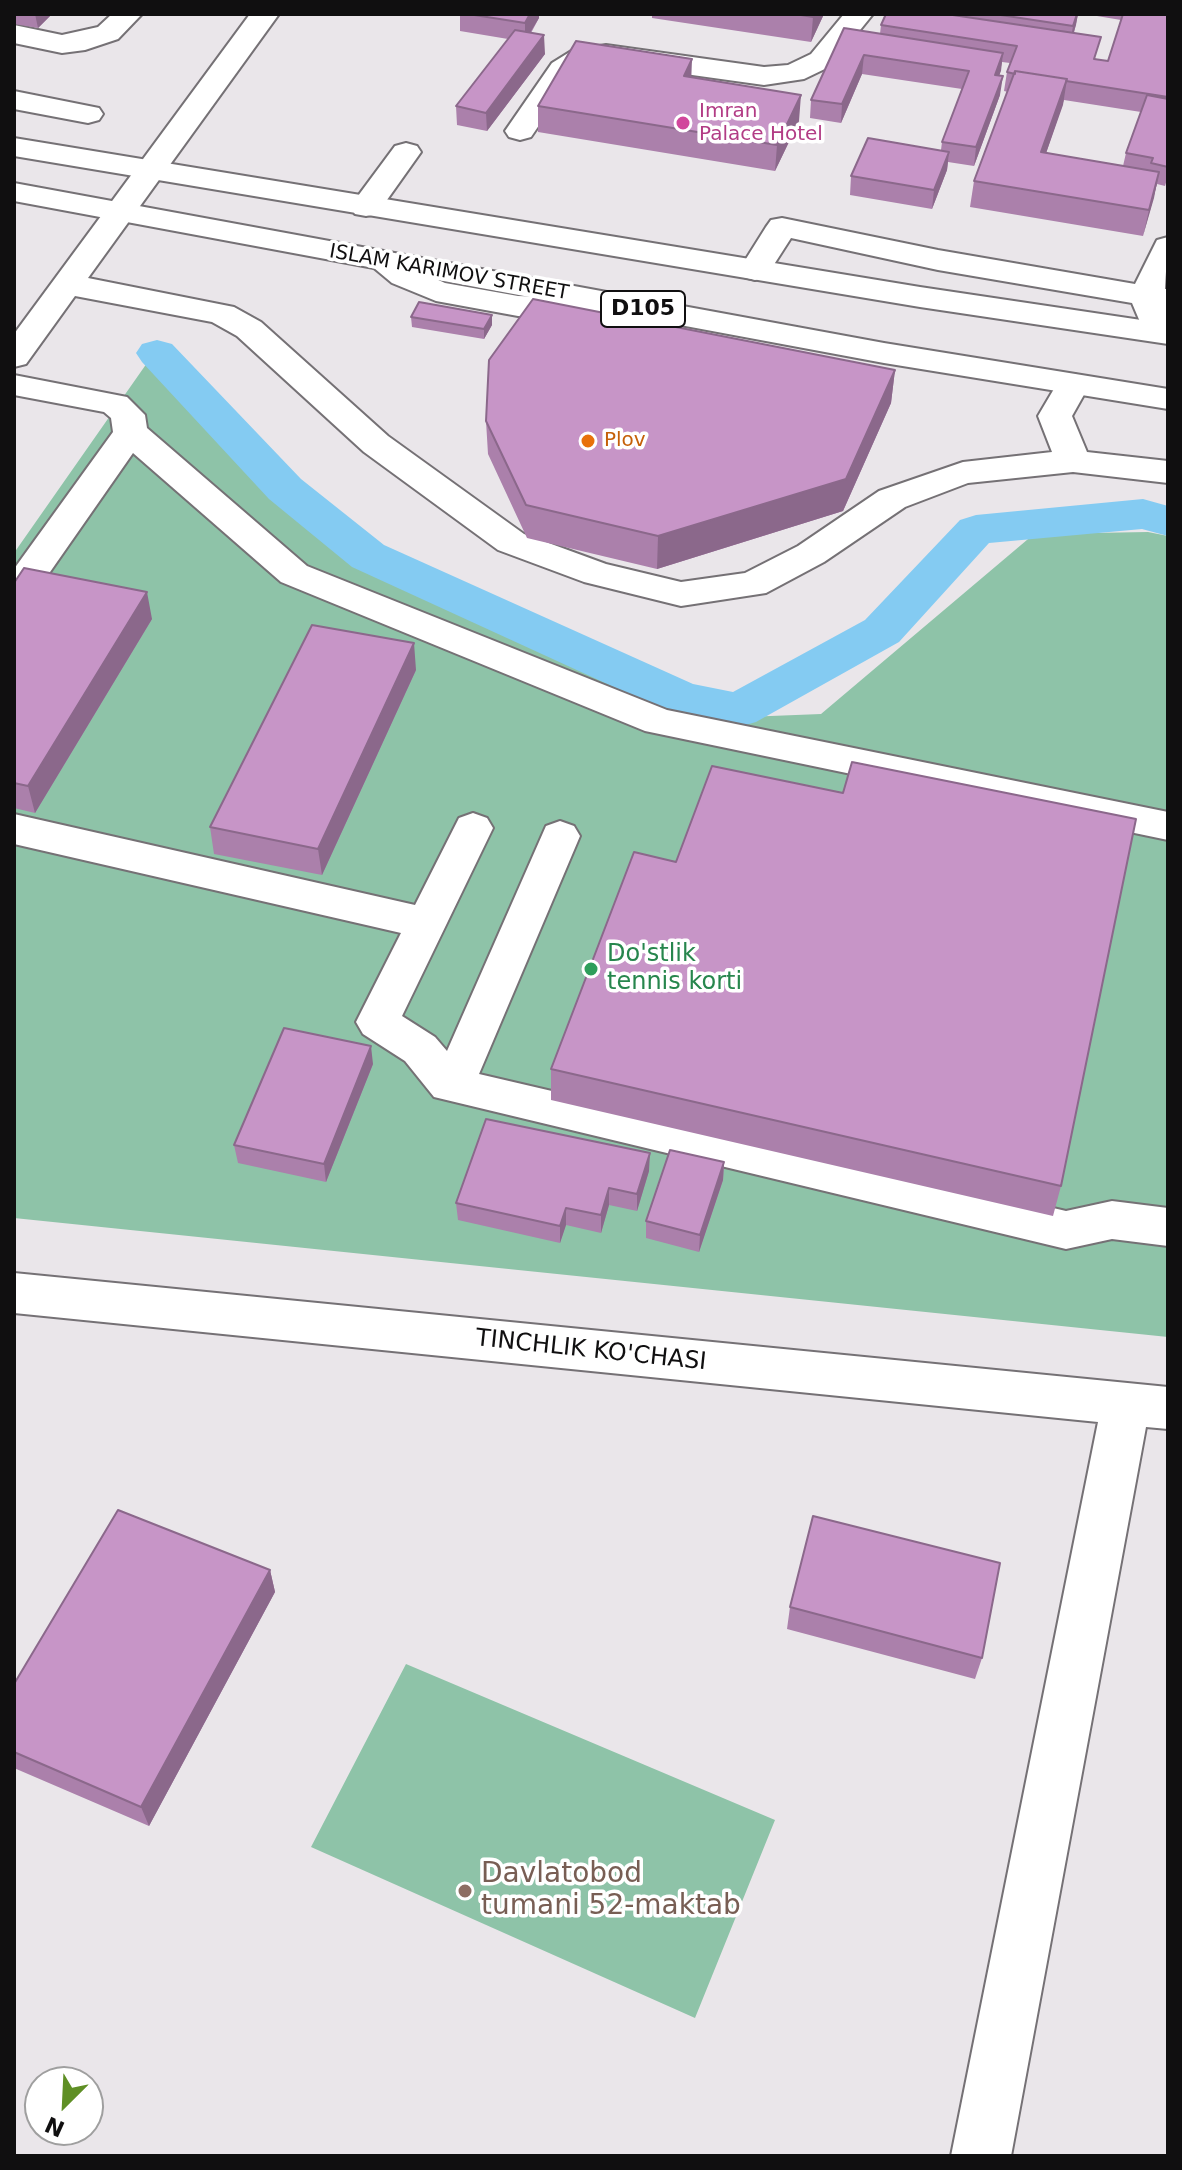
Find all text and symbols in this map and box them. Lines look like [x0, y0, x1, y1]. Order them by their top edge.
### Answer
place label: Imran Palace Hotel [699, 100, 823, 147]
marker: Imran Palace Hotel [674, 114, 692, 132]
street label: ISLAM KARIMOV STREET [327, 240, 571, 306]
road number: D105 [601, 291, 685, 327]
place label: Plov [604, 429, 646, 453]
marker: Plov [579, 432, 597, 450]
place label: Do'stlik tennis korti [607, 941, 742, 997]
marker: Do'stlik tennis korti [582, 960, 600, 978]
street label: TINCHLIK KO'CHASI [474, 1325, 708, 1377]
place label: Davlatobod tumani 52-maktab [481, 1858, 741, 1924]
marker: Davlatobod tumani 52-maktab [456, 1882, 474, 1900]
north arrow [24, 2066, 104, 2146]
text: N [41, 2111, 68, 2142]

